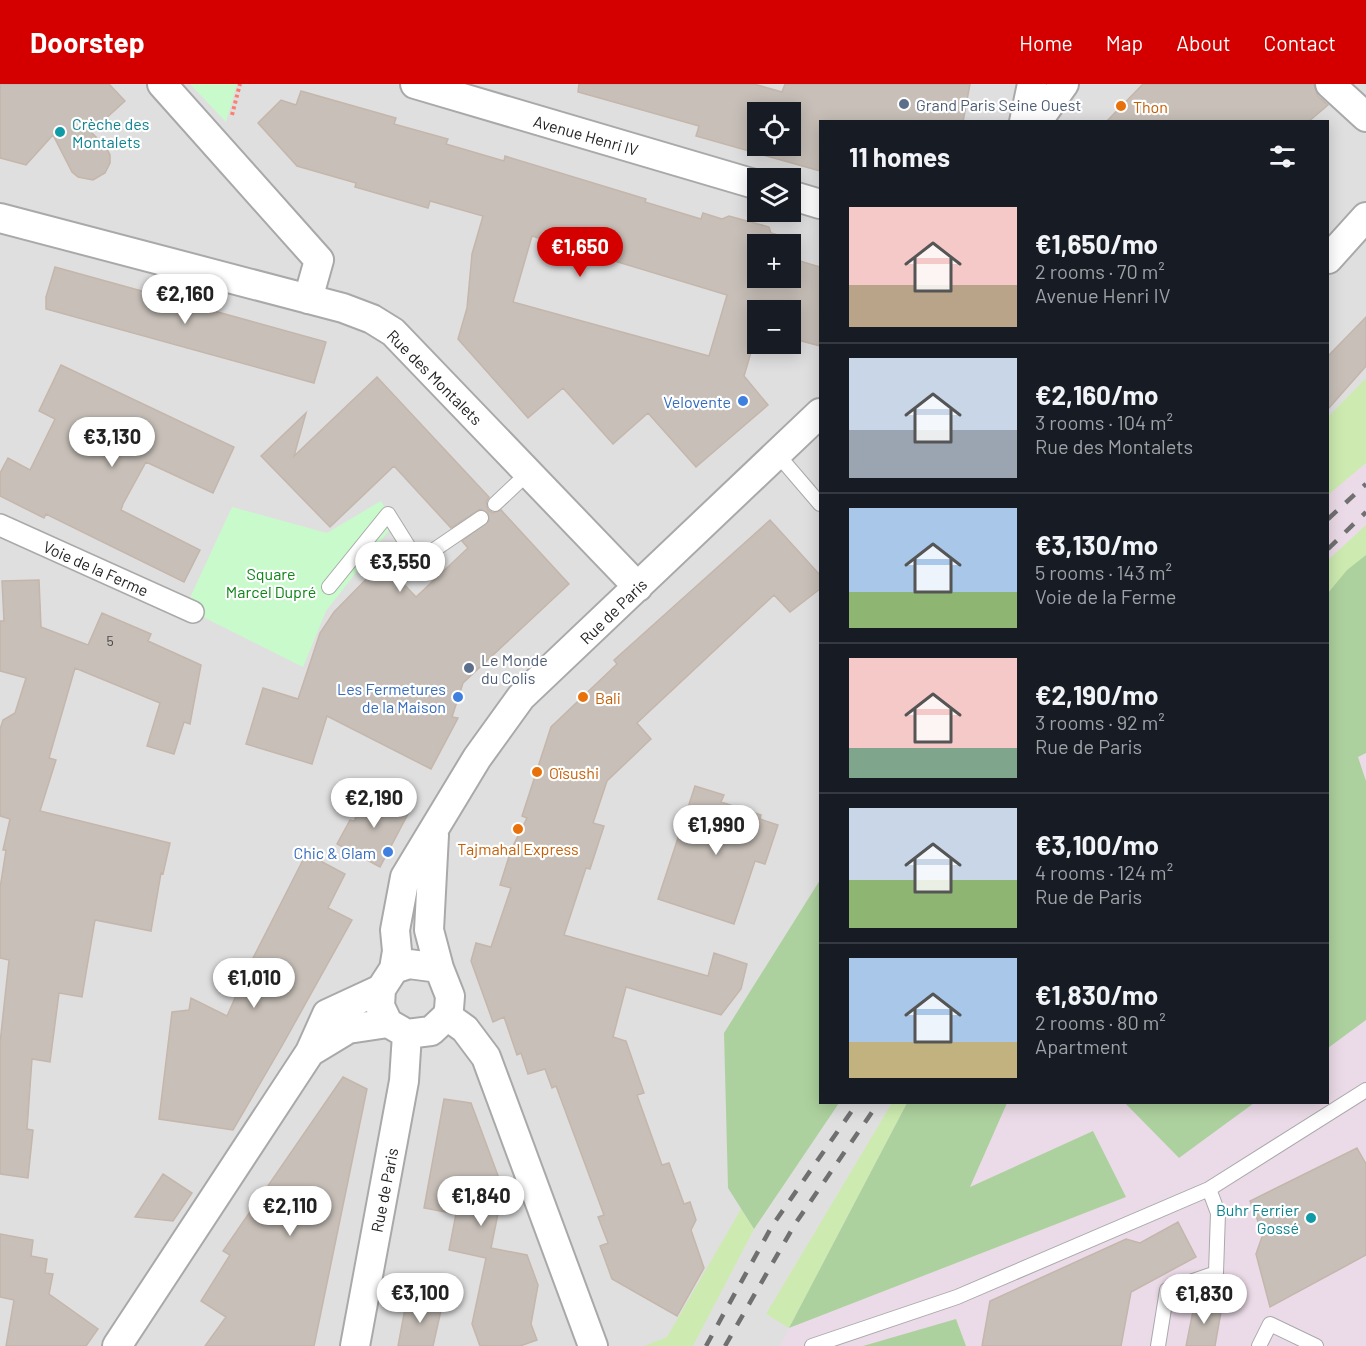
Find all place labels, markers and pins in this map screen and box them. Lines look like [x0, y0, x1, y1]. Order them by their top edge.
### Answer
place label: Grand Paris Seine Ouest [916, 95, 1081, 114]
marker: Grand Paris Seine Ouest [897, 97, 911, 111]
place label: Thon [1133, 97, 1168, 116]
marker: Thon [1114, 99, 1128, 113]
place label: Crèche des Montalets [72, 114, 149, 151]
marker: Crèche des Montalets [53, 125, 67, 139]
pin: €1,650 [531, 227, 629, 278]
pin: €2,160 [136, 274, 234, 325]
place label: Velovente [663, 392, 731, 411]
marker: Velovente [736, 394, 750, 408]
pin: €3,130 [63, 417, 161, 468]
pin: €3,550 [351, 542, 449, 593]
place label: Le Monde du Colis [481, 650, 548, 687]
marker: Le Monde du Colis [462, 661, 476, 675]
place label: Les Fermetures de la Maison [337, 679, 446, 716]
place label: Bali [595, 688, 621, 707]
marker: Les Fermetures de la Maison [451, 690, 465, 704]
marker: Bali [576, 690, 590, 704]
place label: Oïsushi [549, 763, 599, 782]
marker: Oïsushi [530, 765, 544, 779]
pin: €2,190 [325, 778, 423, 829]
pin: €1,990 [667, 805, 765, 856]
marker: Tajmahal Express [511, 822, 525, 836]
place label: Tajmahal Express [457, 839, 579, 858]
place label: Chic & Glam [293, 843, 376, 862]
marker: Chic & Glam [381, 845, 395, 859]
pin: €1,010 [205, 958, 303, 1009]
pin: €1,840 [432, 1176, 530, 1227]
pin: €2,110 [241, 1186, 339, 1237]
place label: Buhr Ferrier Gossé [1216, 1200, 1299, 1237]
marker: Buhr Ferrier Gossé [1304, 1211, 1318, 1225]
pin: €3,100 [371, 1273, 469, 1324]
pin: €1,830 [1155, 1274, 1253, 1325]

